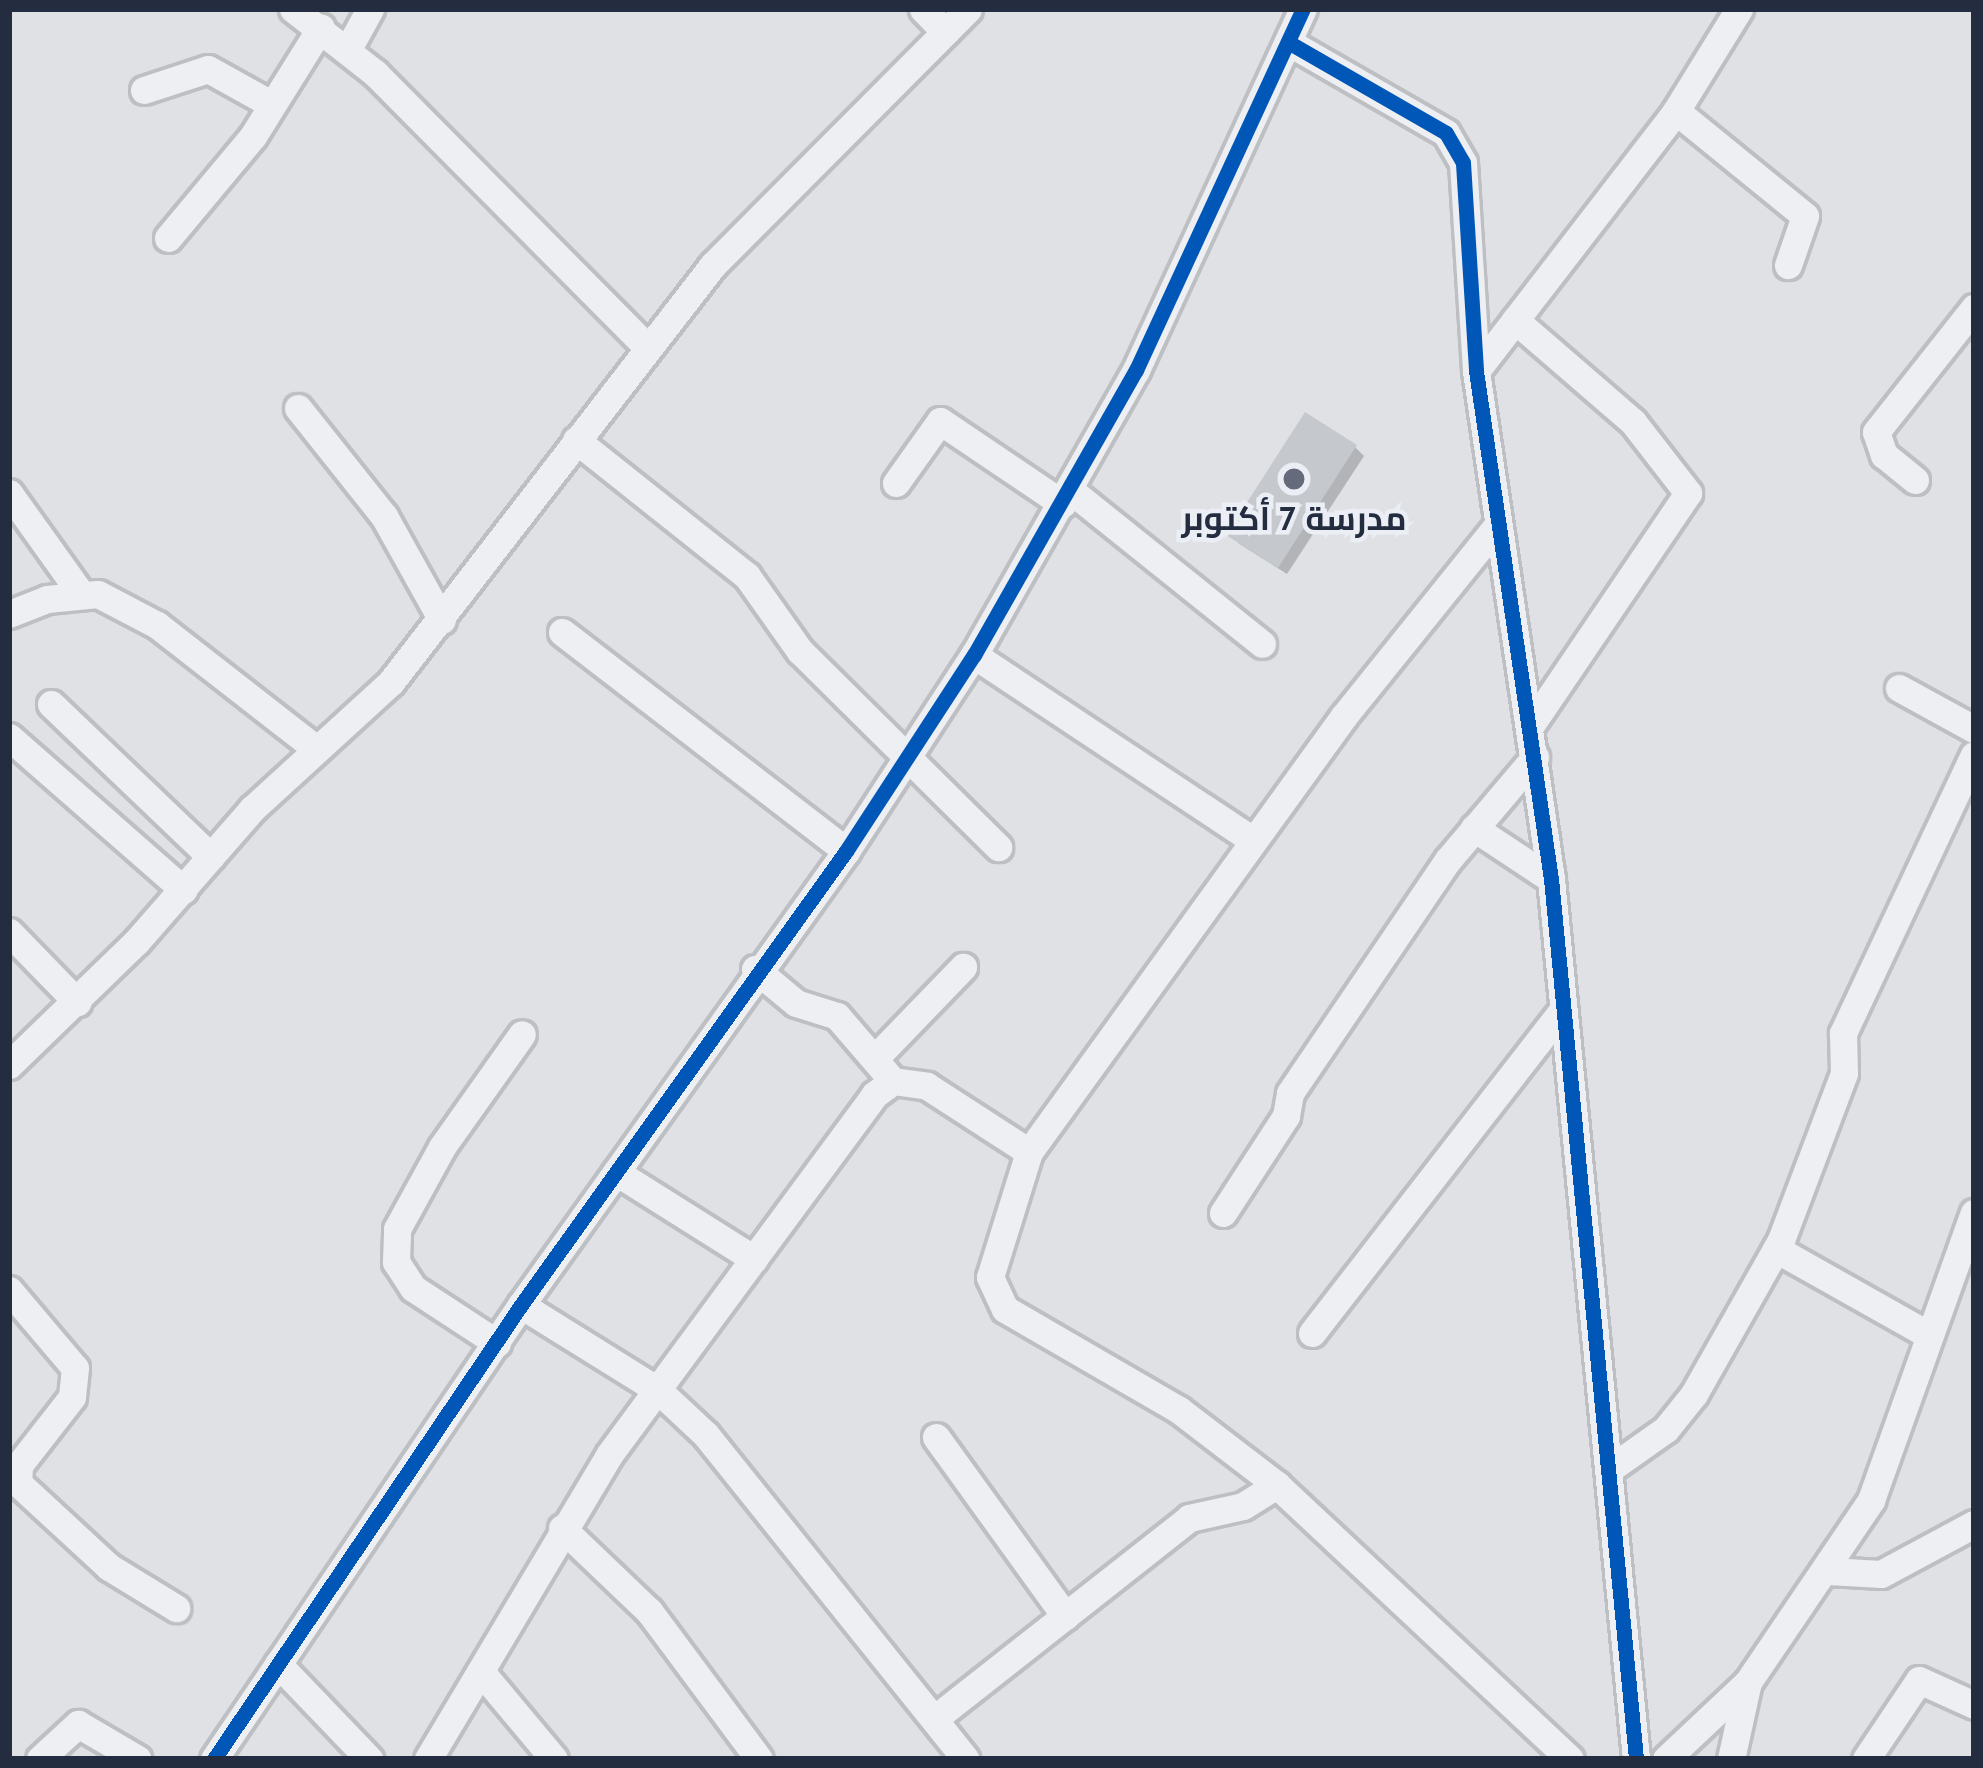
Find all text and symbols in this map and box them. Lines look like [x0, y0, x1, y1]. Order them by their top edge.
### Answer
marker: مدرسة 7 أكتوبر [1281, 466, 1307, 492]
place label: مدرسة 7 أكتوبر [1181, 498, 1407, 538]

